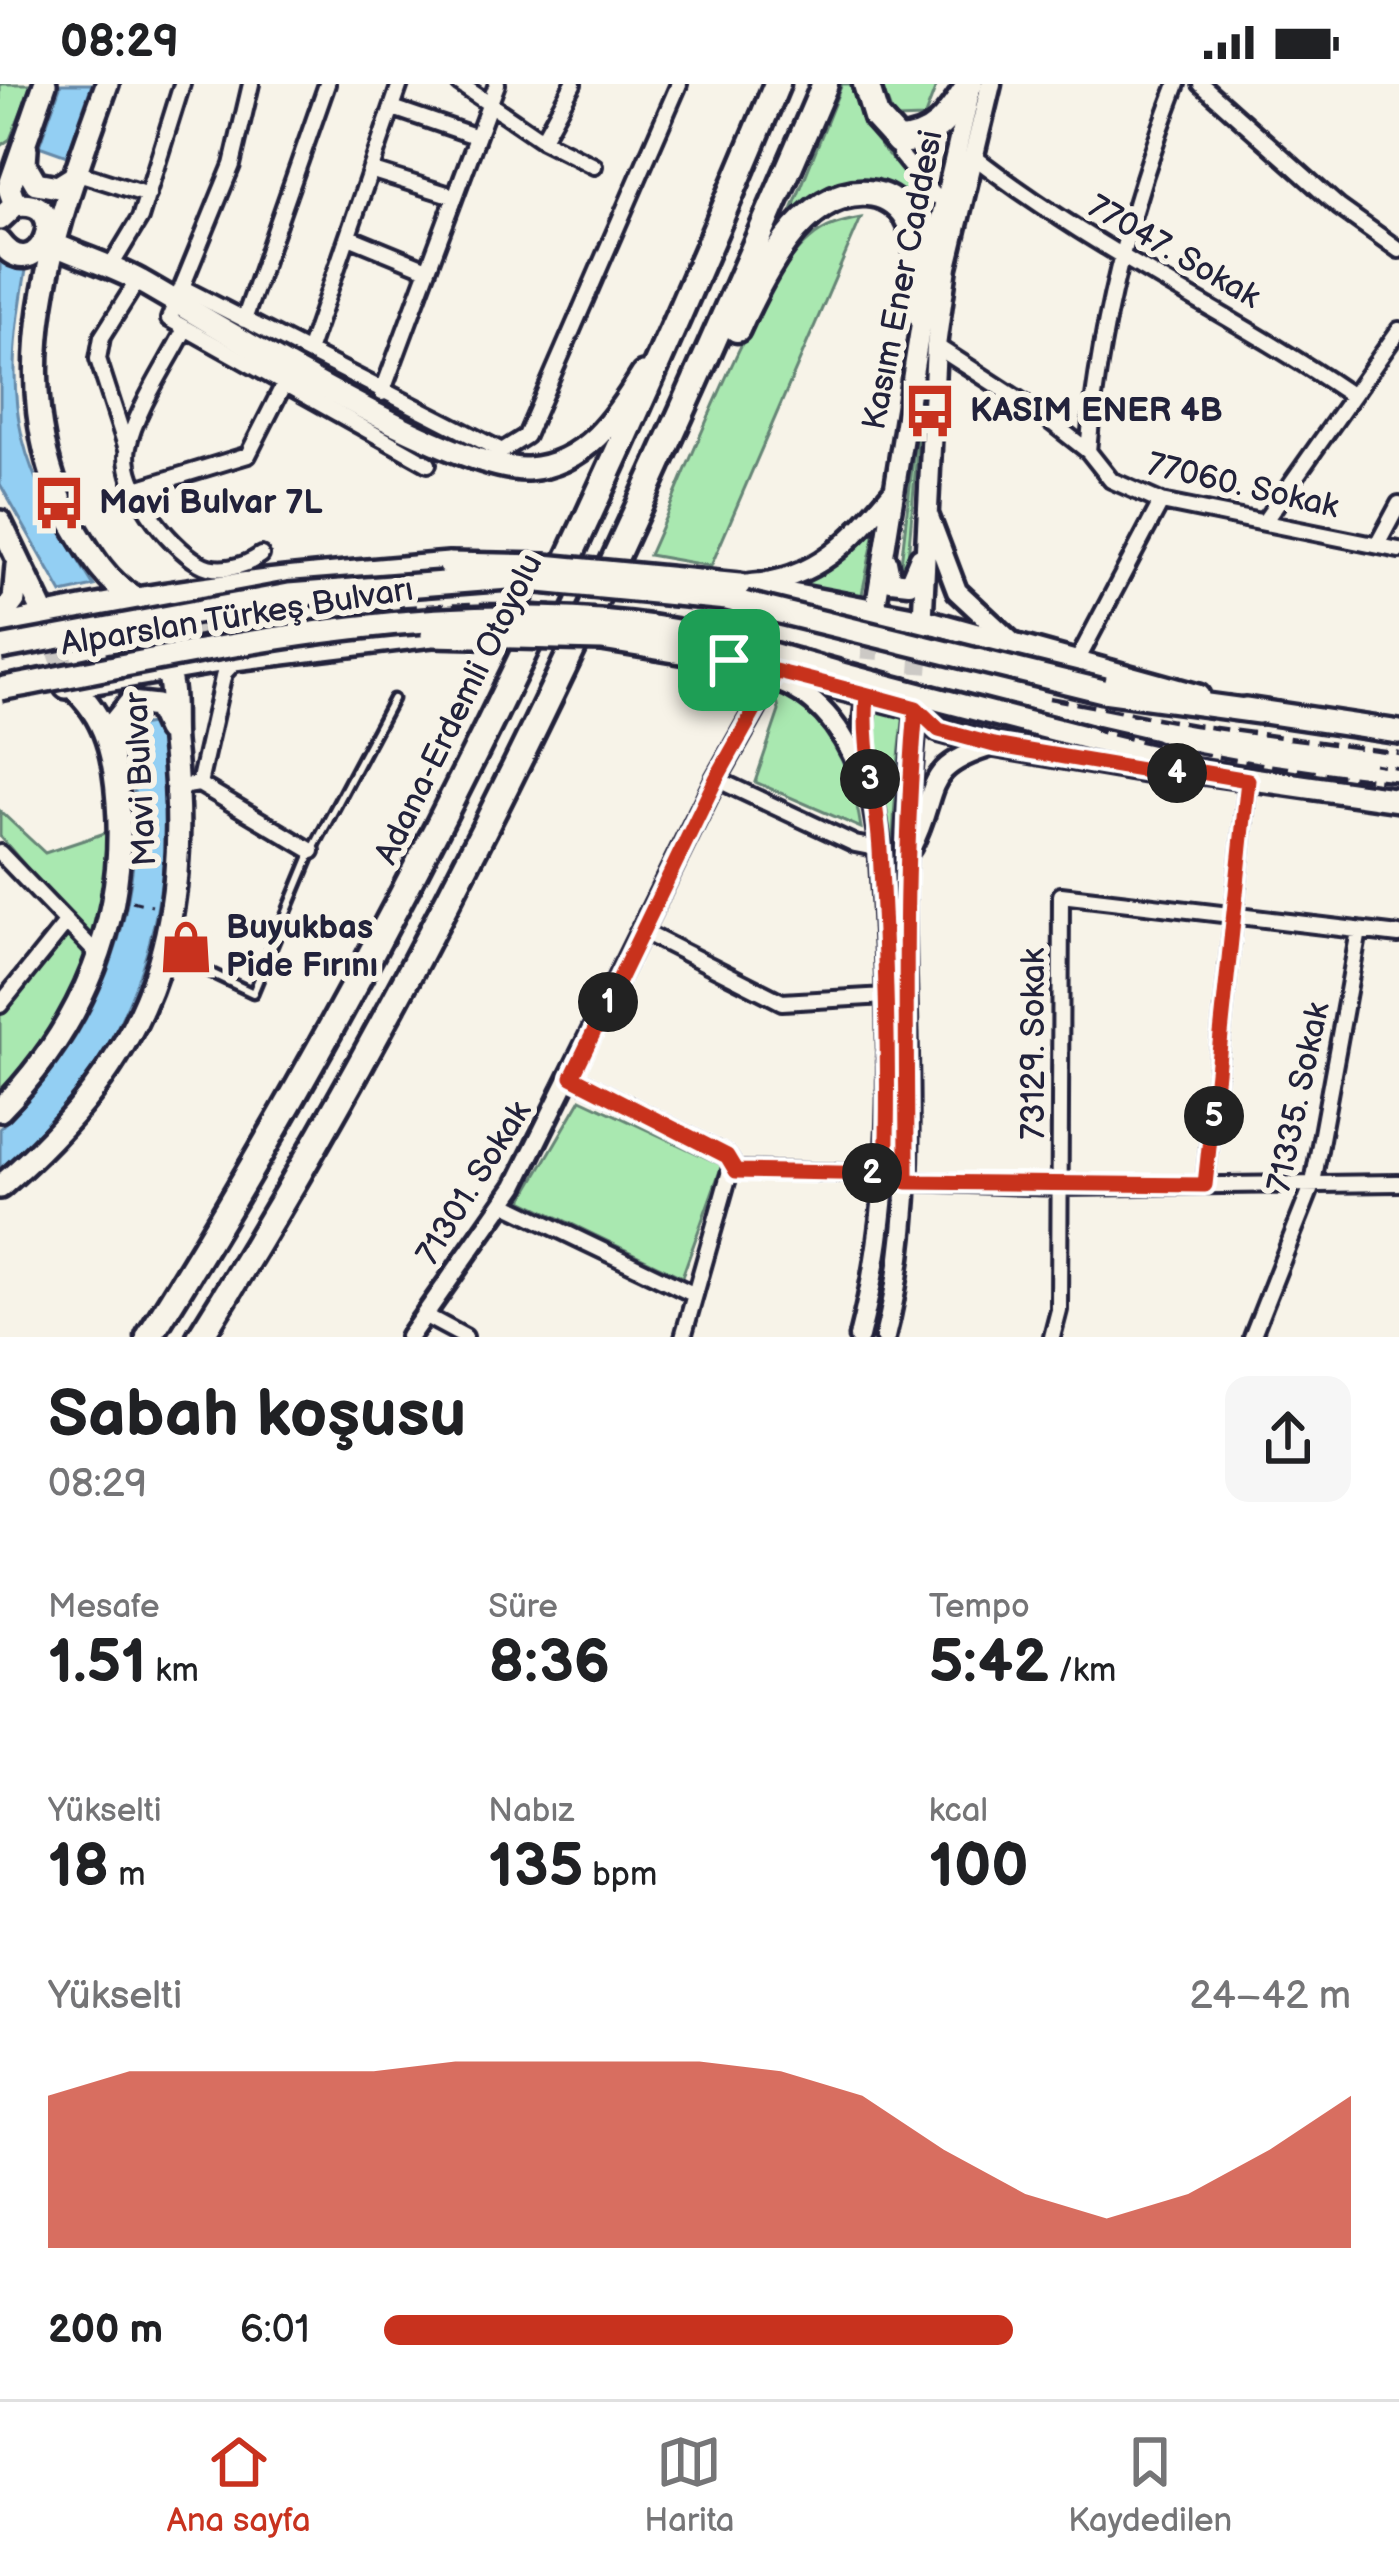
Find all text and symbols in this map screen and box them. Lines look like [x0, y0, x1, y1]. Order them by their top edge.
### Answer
text: 08:29 [60, 15, 179, 70]
street label: Kasım Ener Caddesi [854, 127, 952, 433]
street label: 77047. Sokak [1081, 187, 1268, 318]
bus stop icon: KASIM ENER 4B [901, 382, 959, 440]
place label: KASIM ENER 4B [970, 391, 1223, 431]
street label: 77060. Sokak [1143, 445, 1343, 528]
bus stop icon: Mavi Bulvar 7L [30, 474, 88, 532]
place label: Mavi Bulvar 7L [99, 483, 322, 523]
street label: Adana-Erdemli Otoyolu [366, 547, 552, 871]
street label: Alparslan Türkeş Bulvarı [58, 569, 416, 665]
pin [678, 609, 780, 711]
icon: arrive [696, 627, 762, 693]
street label: Mavi Bulvar [116, 690, 166, 867]
pin: 4 [1147, 743, 1207, 803]
pin: 3 [840, 749, 900, 809]
text: 4 [1167, 753, 1187, 793]
text: 3 [860, 759, 880, 799]
place label: Buyukbas Pide Fırını [226, 908, 378, 986]
shop icon: Buyukbas Pide Fırını [157, 918, 215, 976]
street label: 73129. Sokak [1014, 947, 1054, 1140]
pin: 1 [578, 972, 638, 1032]
text: 1 [601, 982, 615, 1022]
street label: 71335. Sokak [1259, 998, 1339, 1195]
pin: 5 [1184, 1086, 1244, 1146]
street label: 71301. Sokak [408, 1093, 540, 1272]
text: 5 [1204, 1096, 1224, 1136]
pin: 2 [842, 1143, 902, 1203]
text: 2 [862, 1153, 882, 1193]
text: Sabah koşusu [48, 1376, 466, 1455]
button: share [1225, 1376, 1351, 1502]
text: 08:29 [48, 1461, 147, 1508]
text: Mesafe [48, 1587, 160, 1627]
text: Süre [488, 1587, 558, 1627]
text: Tempo [929, 1587, 1030, 1627]
text: 1.51 [48, 1627, 146, 1699]
text: 8:36 [488, 1627, 610, 1699]
text: 5:42 [929, 1627, 1049, 1699]
text: km [146, 1651, 199, 1691]
text: /km [1049, 1651, 1116, 1691]
text: Yükselti [48, 1791, 162, 1831]
text: Nabız [488, 1791, 574, 1831]
text: kcal [929, 1791, 988, 1831]
text: 18 [48, 1831, 109, 1903]
text: 135 [488, 1831, 583, 1903]
text: 100 [929, 1831, 1029, 1903]
text: m [109, 1855, 146, 1895]
text: bpm [583, 1855, 657, 1895]
text: Yükselti [48, 1973, 182, 2020]
text: 24–42 m [1190, 1973, 1351, 2020]
text: 200 m [48, 2307, 163, 2354]
text: 6:01 [240, 2307, 310, 2354]
tab: Ana sayfa [167, 2429, 311, 2541]
tab: Harita [644, 2429, 735, 2541]
tab: Kaydedilen [1068, 2429, 1232, 2541]

